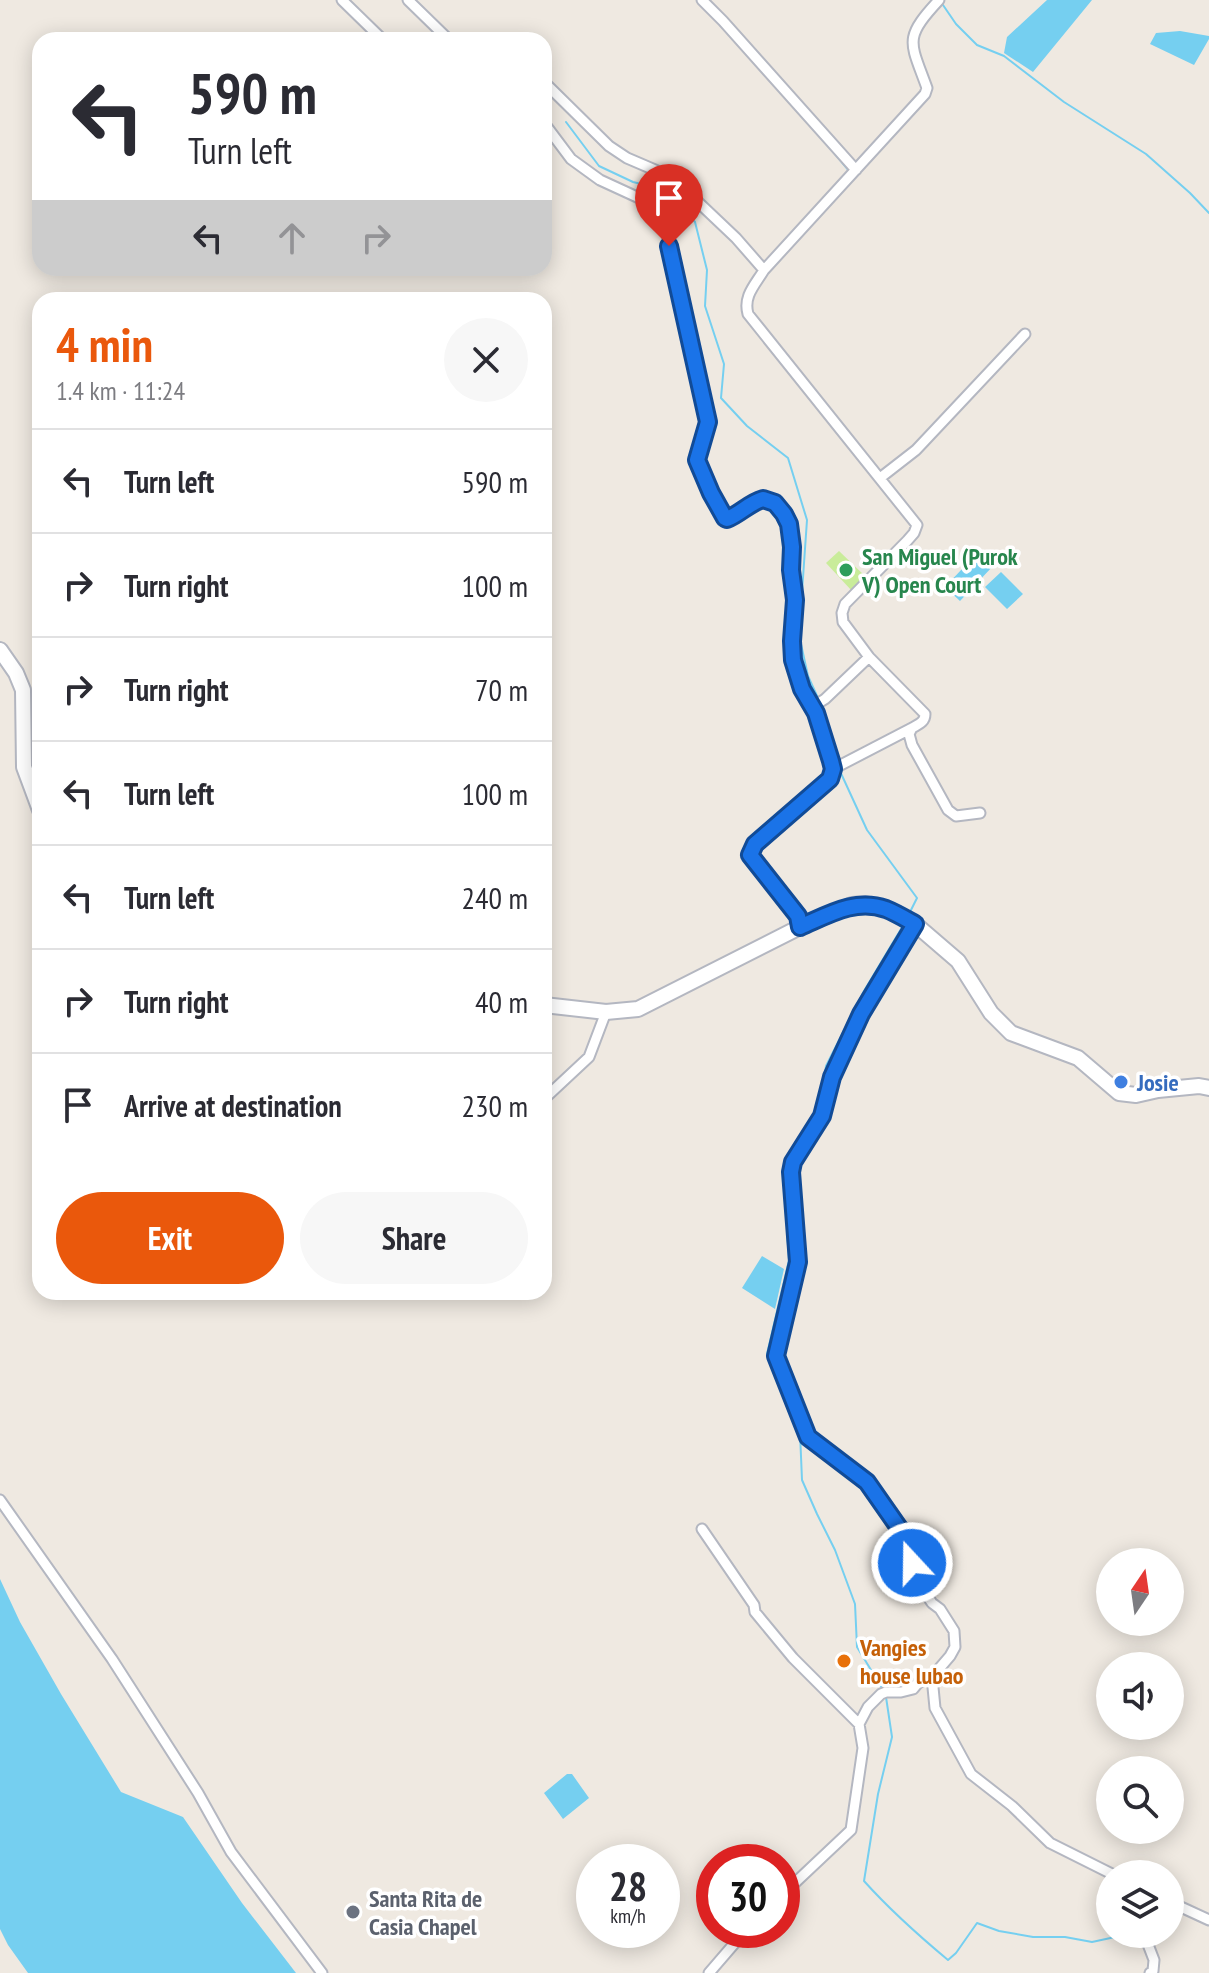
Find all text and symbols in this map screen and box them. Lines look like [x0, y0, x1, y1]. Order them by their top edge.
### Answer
text: 590 m [188, 57, 317, 129]
icon: left [56, 64, 160, 168]
text: Turn left [188, 127, 292, 174]
pin [635, 164, 703, 246]
icon: arrive [647, 176, 691, 220]
icon: left [186, 216, 230, 260]
icon: ahead [270, 216, 314, 260]
icon: right [354, 216, 398, 260]
text: 4 min [56, 313, 153, 375]
button: close [444, 318, 528, 402]
text: 1.4 km · 11:24 [56, 374, 185, 407]
icon: left [56, 459, 100, 503]
text: Turn left [124, 462, 214, 501]
text: 590 m [462, 462, 528, 501]
place label: San Miguel (Purok V) Open Court [861, 541, 1018, 600]
marker: San Miguel (Purok V) Open Court [837, 561, 855, 579]
icon: right [56, 563, 100, 607]
text: Turn right [124, 566, 228, 605]
text: 100 m [462, 566, 528, 605]
icon: right [56, 667, 100, 711]
text: Turn right [124, 670, 228, 709]
text: 70 m [475, 670, 528, 709]
icon: left [56, 771, 100, 815]
text: Turn left [124, 774, 214, 813]
text: 100 m [462, 774, 528, 813]
icon: left [56, 875, 100, 919]
text: Turn left [124, 878, 214, 917]
text: 240 m [462, 878, 528, 917]
icon: right [56, 979, 100, 1023]
text: Turn right [124, 982, 228, 1021]
text: 40 m [475, 982, 528, 1021]
place label: Josie [1136, 1067, 1179, 1098]
marker: Josie [1112, 1073, 1130, 1091]
icon: arrive [56, 1083, 100, 1127]
text: Arrive at destination [124, 1086, 342, 1125]
text: 230 m [462, 1086, 528, 1125]
button: Exit [56, 1192, 284, 1284]
button: Share [300, 1192, 528, 1284]
position arrow [870, 1521, 954, 1605]
north arrow [1096, 1548, 1184, 1636]
map controls [1096, 1548, 1184, 1948]
place label: Vangies house lubao [859, 1632, 964, 1691]
marker: Vangies house lubao [835, 1652, 853, 1670]
button: sound [1096, 1652, 1184, 1740]
button: search [1096, 1756, 1184, 1844]
speed limit sign: 30 [696, 1844, 800, 1948]
text: 28 [609, 1860, 647, 1912]
button: layers [1096, 1860, 1184, 1948]
place label: Santa Rita de Casia Chapel [369, 1883, 482, 1942]
marker: Santa Rita de Casia Chapel [344, 1903, 362, 1921]
text: km/h [610, 1903, 646, 1929]

